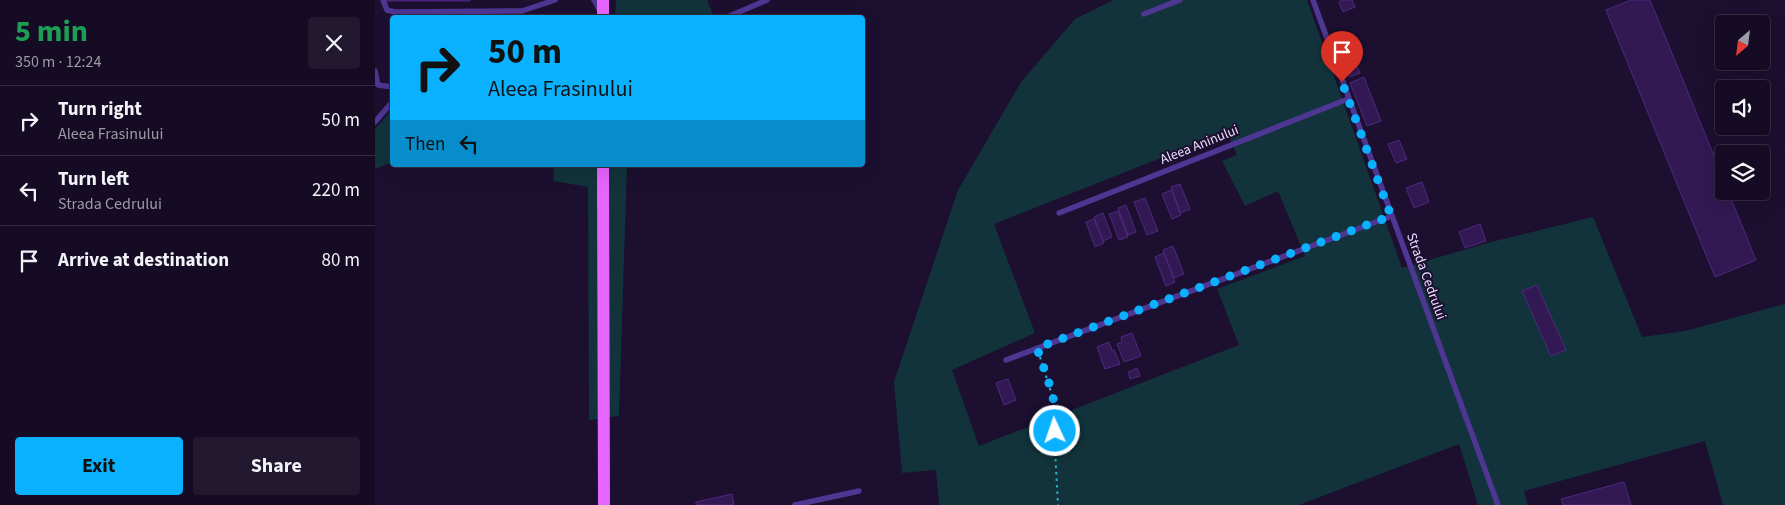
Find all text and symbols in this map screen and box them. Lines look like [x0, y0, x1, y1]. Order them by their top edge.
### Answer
text: 5 min [15, 10, 88, 53]
north arrow [1715, 15, 1770, 70]
map controls [1715, 15, 1770, 200]
button: close [308, 17, 360, 69]
text: 50 m [488, 27, 562, 77]
pin [1321, 31, 1363, 82]
icon: right [405, 35, 470, 100]
icon: arrive [1328, 38, 1356, 66]
text: 350 m · 12:24 [15, 51, 102, 73]
text: Aleea Frasinului [488, 73, 633, 105]
button: sound [1715, 80, 1770, 135]
text: Turn right [58, 96, 142, 123]
icon: right [15, 107, 43, 135]
text: 50 m [322, 107, 360, 134]
street label: Aleea Aninului [1157, 120, 1242, 170]
text: Aleea Frasinului [58, 123, 163, 145]
icon: left [455, 130, 483, 158]
text: Then [405, 131, 445, 158]
button: layers [1715, 145, 1770, 200]
text: Turn left [58, 166, 129, 193]
icon: left [15, 177, 43, 205]
text: 220 m [312, 177, 360, 204]
text: Strada Cedrului [58, 193, 162, 215]
street label: Strada Cedrului [1401, 230, 1451, 322]
icon: arrive [15, 247, 43, 275]
text: Arrive at destination [58, 247, 229, 274]
text: 80 m [322, 247, 360, 274]
position arrow [1028, 404, 1080, 456]
button: Exit [15, 437, 183, 495]
button: Share [193, 437, 360, 495]

